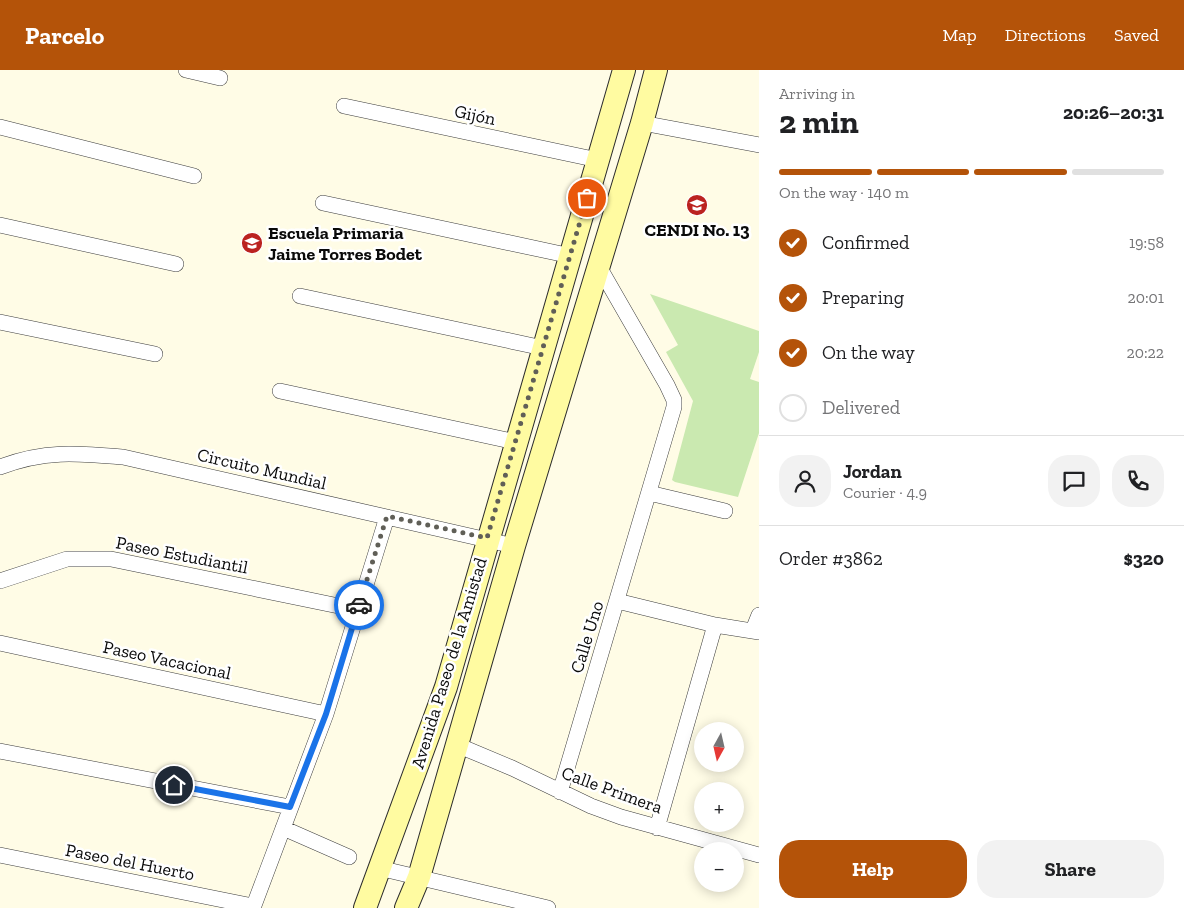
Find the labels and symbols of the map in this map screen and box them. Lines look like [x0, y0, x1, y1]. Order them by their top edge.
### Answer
street label: Gijón [452, 100, 498, 130]
pin [566, 177, 608, 219]
school or university icon: CENDI No. 13 [685, 193, 709, 217]
place label: CENDI No. 13 [644, 219, 750, 241]
place label: Escuela Primaria Jaime Torres Bodet [268, 222, 423, 265]
school or university icon: Escuela Primaria Jaime Torres Bodet [240, 231, 264, 255]
street label: Circuito Mundial [195, 443, 329, 495]
street label: Paseo Estudiantil [114, 531, 250, 579]
street label: Avenida Paseo de la Amistad [406, 555, 492, 771]
courier [334, 580, 384, 630]
street label: Calle Uno [566, 598, 608, 676]
street label: Paseo Vacacional [101, 636, 233, 684]
north arrow [694, 722, 744, 772]
street label: Calle Primera [559, 762, 666, 819]
pin [153, 764, 195, 806]
street label: Paseo del Huerto [64, 839, 196, 885]

